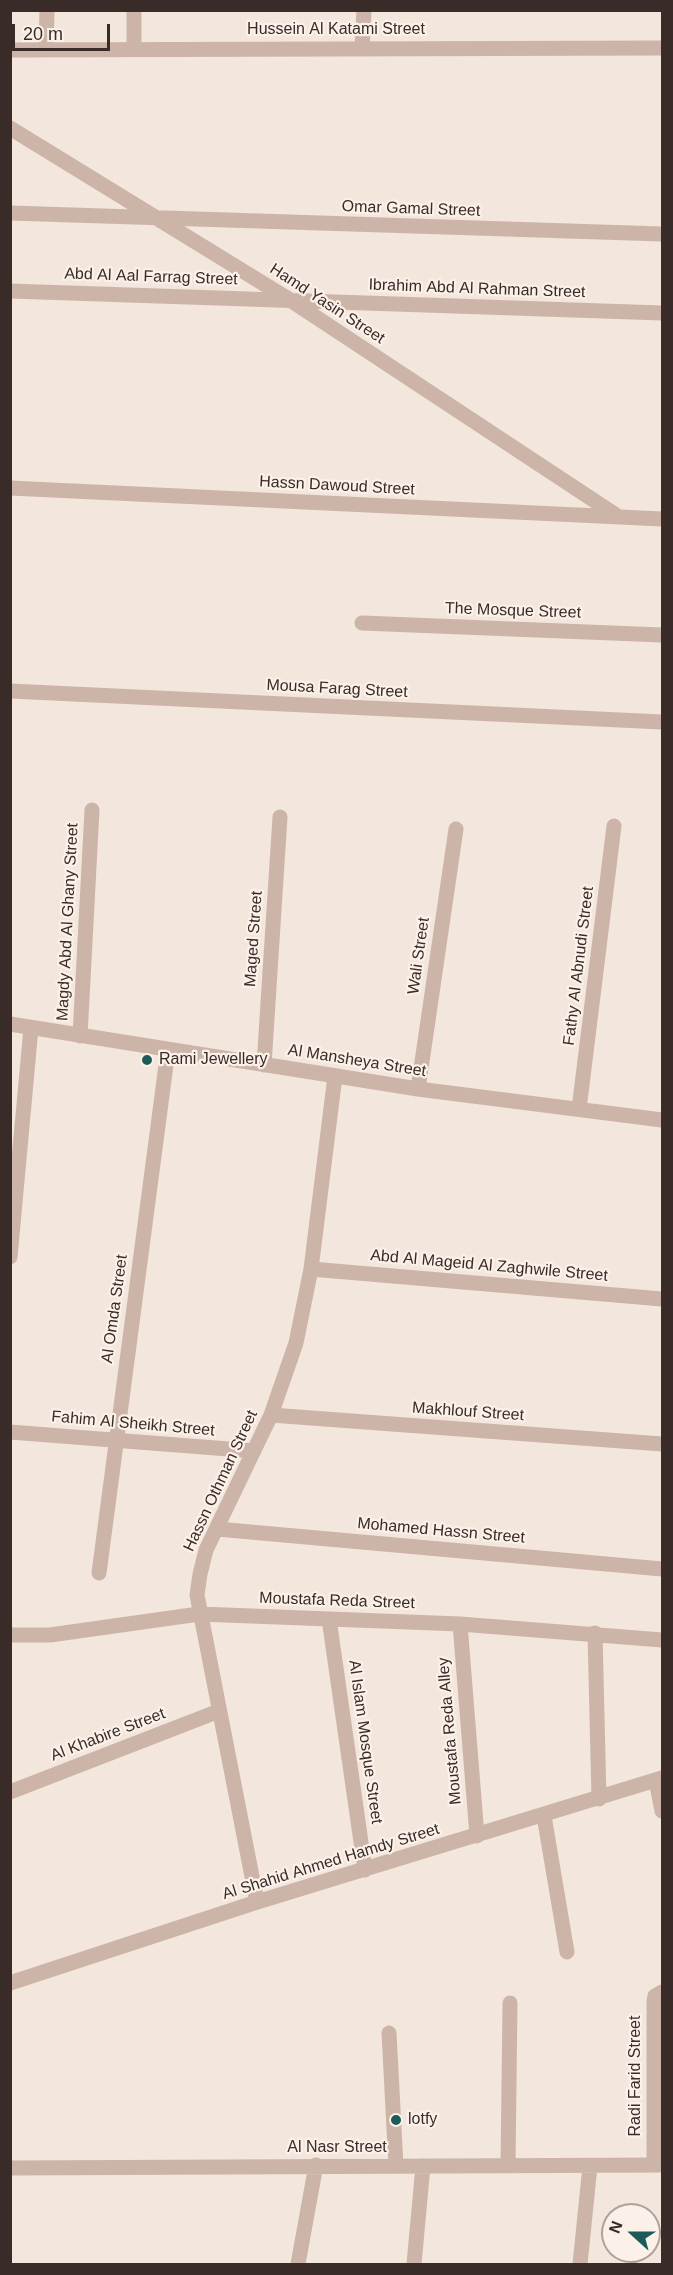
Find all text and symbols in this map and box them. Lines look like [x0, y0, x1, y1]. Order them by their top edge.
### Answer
scale bar [15, 12, 112, 50]
street label: Hussein Al Katami Street [247, 20, 425, 40]
text: 20 m [23, 24, 63, 44]
street label: Omar Gamal Street [341, 197, 481, 221]
street label: Hamd Yasin Street [266, 260, 388, 348]
street label: Abd Al Aal Farrag Street [64, 264, 238, 290]
street label: Ibrahim Abd Al Rahman Street [368, 276, 586, 302]
street label: Hassn Dawoud Street [259, 472, 415, 500]
street label: The Mosque Street [445, 599, 581, 623]
street label: Mousa Farag Street [266, 676, 408, 702]
street label: Magdy Abd Al Ghany Street [53, 822, 83, 1022]
street label: Fathy Al Abnudi Street [560, 885, 598, 1047]
street label: Maged Street [241, 890, 267, 988]
street label: Wali Street [404, 916, 434, 996]
street label: Al Mansheya Street [287, 1041, 427, 1081]
place label: Rami Jewellery [159, 1050, 267, 1070]
marker: Rami Jewellery [140, 1053, 154, 1067]
street label: Abd Al Mageid Al Zaghwile Street [369, 1246, 609, 1286]
street label: Al Omda Street [98, 1254, 132, 1364]
street label: Makhlouf Street [411, 1399, 525, 1425]
street label: Fahim Al Sheikh Street [51, 1407, 215, 1441]
street label: Hassn Othman Street [180, 1407, 262, 1555]
street label: Mohamed Hassn Street [356, 1514, 526, 1548]
street label: Moustafa Reda Street [259, 1589, 415, 1613]
street label: Moustafa Reda Alley [434, 1657, 466, 1805]
street label: Al Islam Mosque Street [344, 1659, 386, 1825]
street label: Al Khabire Street [48, 1704, 168, 1766]
street label: Al Shahid Ahmed Hamdy Street [220, 1820, 442, 1904]
street label: Radi Farid Street [626, 2016, 646, 2136]
place label: lotfy [408, 2110, 437, 2130]
marker: lotfy [389, 2113, 403, 2127]
street label: Al Nasr Street [287, 2138, 387, 2158]
north arrow [601, 2203, 661, 2263]
text: N [606, 2219, 626, 2236]

